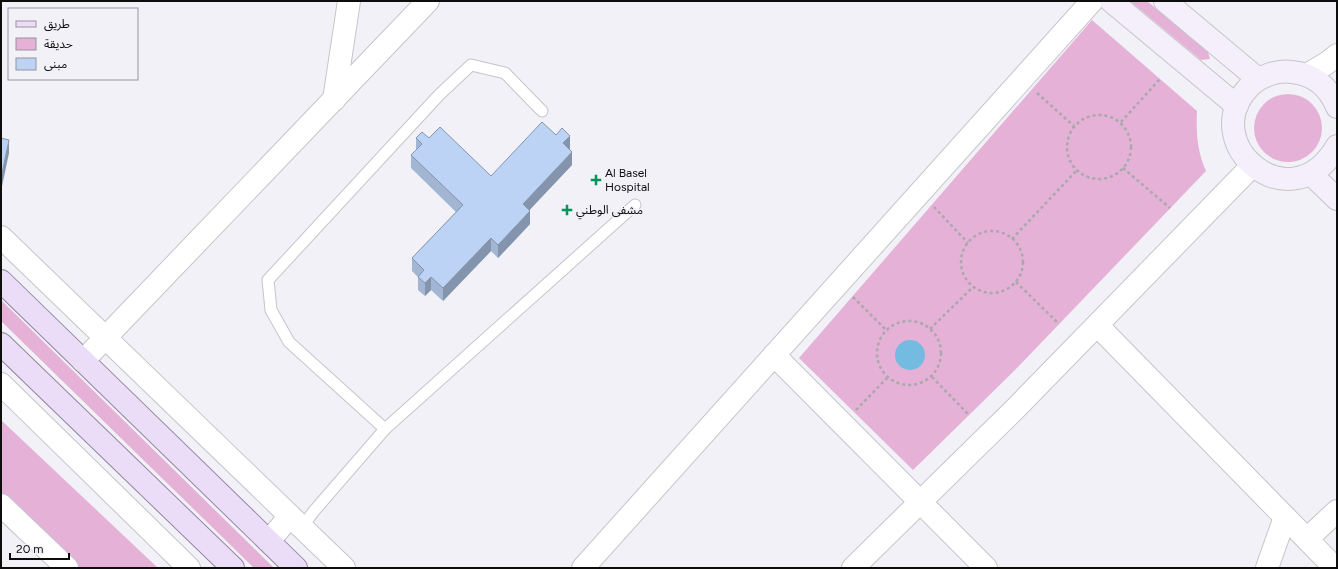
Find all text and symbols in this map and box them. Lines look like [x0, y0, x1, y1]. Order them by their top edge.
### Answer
legend [8, 8, 138, 80]
text: طريق [44, 17, 70, 32]
text: حديقة [44, 37, 73, 51]
text: مبنى [44, 57, 67, 71]
place label: Al Basel Hospital [605, 166, 650, 194]
marker: Al Basel Hospital [590, 174, 602, 186]
place label: مشفى الوطني [576, 203, 643, 220]
marker: مشفى الوطني [561, 204, 573, 216]
scale bar [10, 535, 69, 561]
text: 20 m [16, 542, 44, 556]

